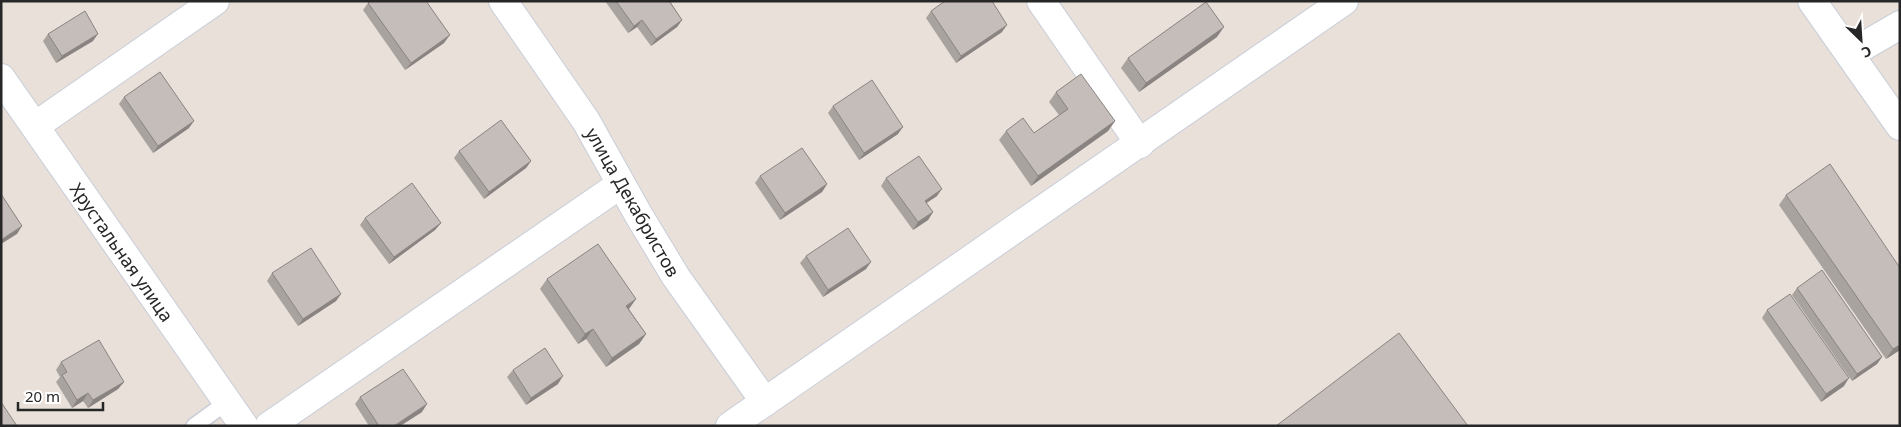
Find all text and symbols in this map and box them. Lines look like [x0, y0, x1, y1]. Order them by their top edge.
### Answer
north arrow [1836, 15, 1886, 65]
text: С [1859, 42, 1875, 63]
street label: улица Декабристов [580, 123, 686, 281]
street label: Хрустальная улица [65, 178, 179, 326]
scale bar [18, 380, 102, 412]
text: 20 m [25, 386, 60, 406]

